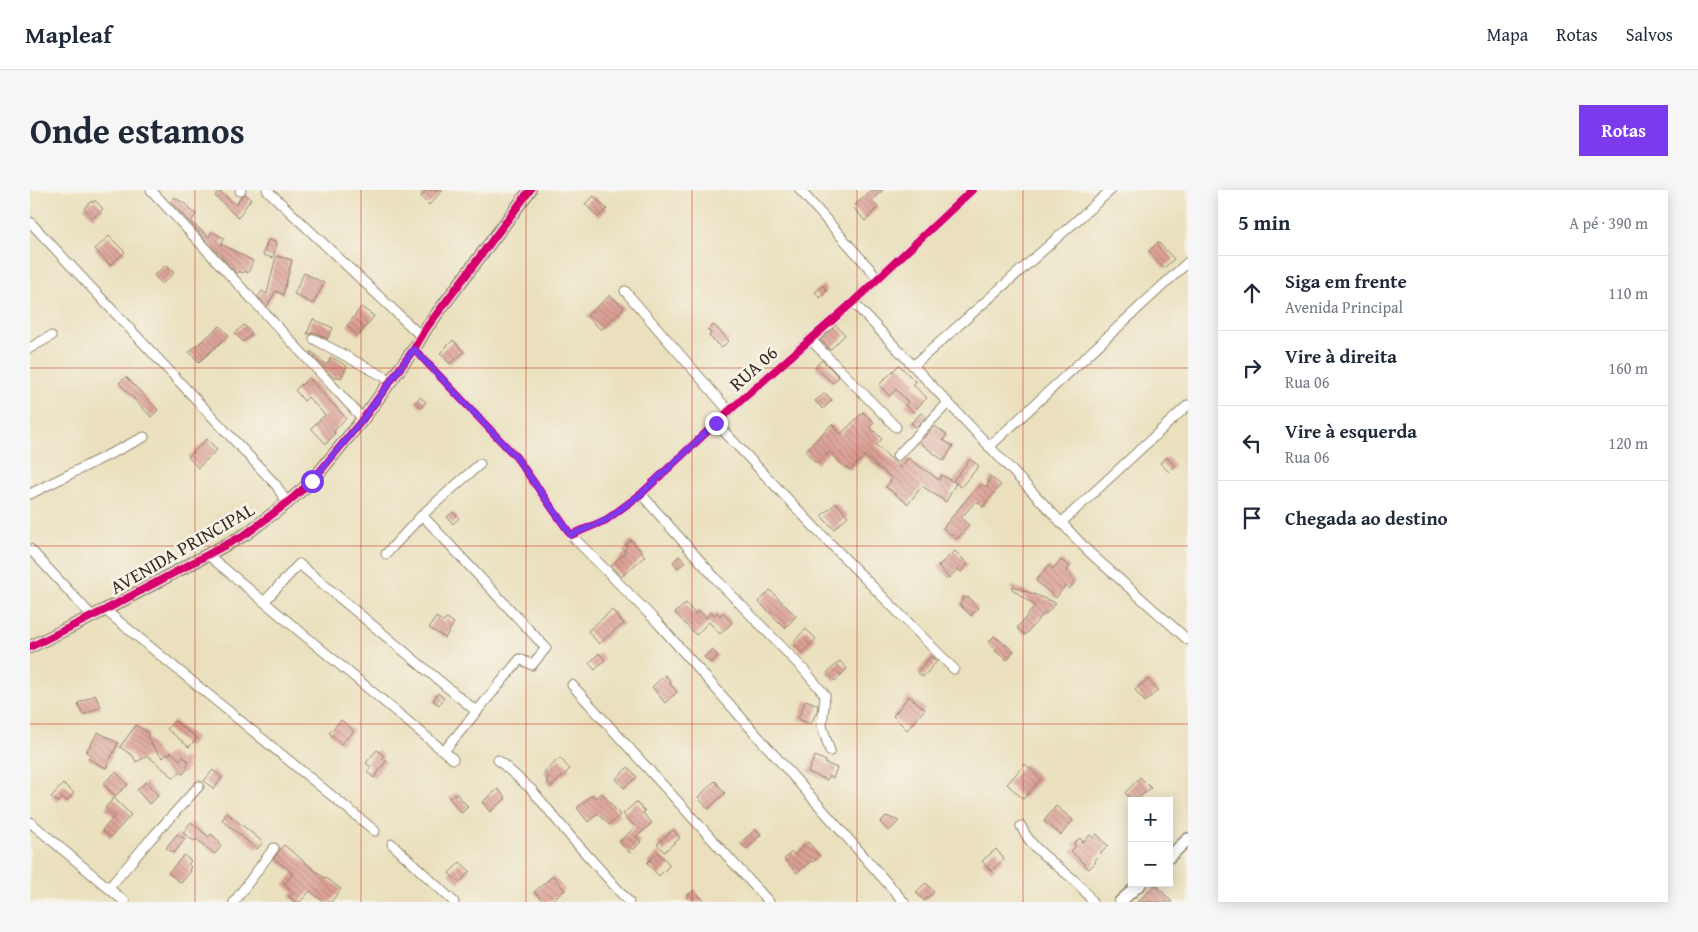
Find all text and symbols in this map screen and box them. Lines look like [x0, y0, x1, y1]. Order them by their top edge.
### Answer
text: Mapleaf [25, 17, 112, 52]
text: Mapa [1487, 21, 1528, 48]
text: Rotas [1556, 21, 1598, 48]
text: Salvos [1626, 21, 1673, 48]
text: Onde estamos [30, 105, 245, 156]
button: Rotas [1579, 105, 1668, 156]
text: 5 min [1238, 207, 1290, 238]
text: A pé · 390 m [1569, 211, 1648, 235]
text: Siga em frente [1285, 267, 1407, 295]
icon: ahead [1238, 279, 1266, 307]
text: 110 m [1608, 281, 1648, 305]
text: Avenida Principal [1285, 295, 1403, 319]
street label: RUA 06 [723, 339, 783, 397]
text: Vire à direita [1285, 342, 1397, 370]
icon: right [1238, 354, 1266, 382]
text: 160 m [1608, 356, 1648, 380]
text: Rua 06 [1285, 370, 1329, 394]
route end [705, 412, 728, 435]
text: Vire à esquerda [1285, 417, 1417, 445]
icon: left [1238, 429, 1266, 457]
text: 120 m [1608, 431, 1648, 455]
text: Rua 06 [1285, 445, 1329, 469]
route start [301, 470, 324, 493]
street label: AVENIDA PRINCIPAL [105, 495, 259, 601]
icon: arrive [1238, 504, 1266, 532]
text: Chegada ao destino [1285, 504, 1448, 532]
map controls [1128, 797, 1173, 887]
button: + [1128, 797, 1173, 842]
button: − [1128, 842, 1173, 887]

